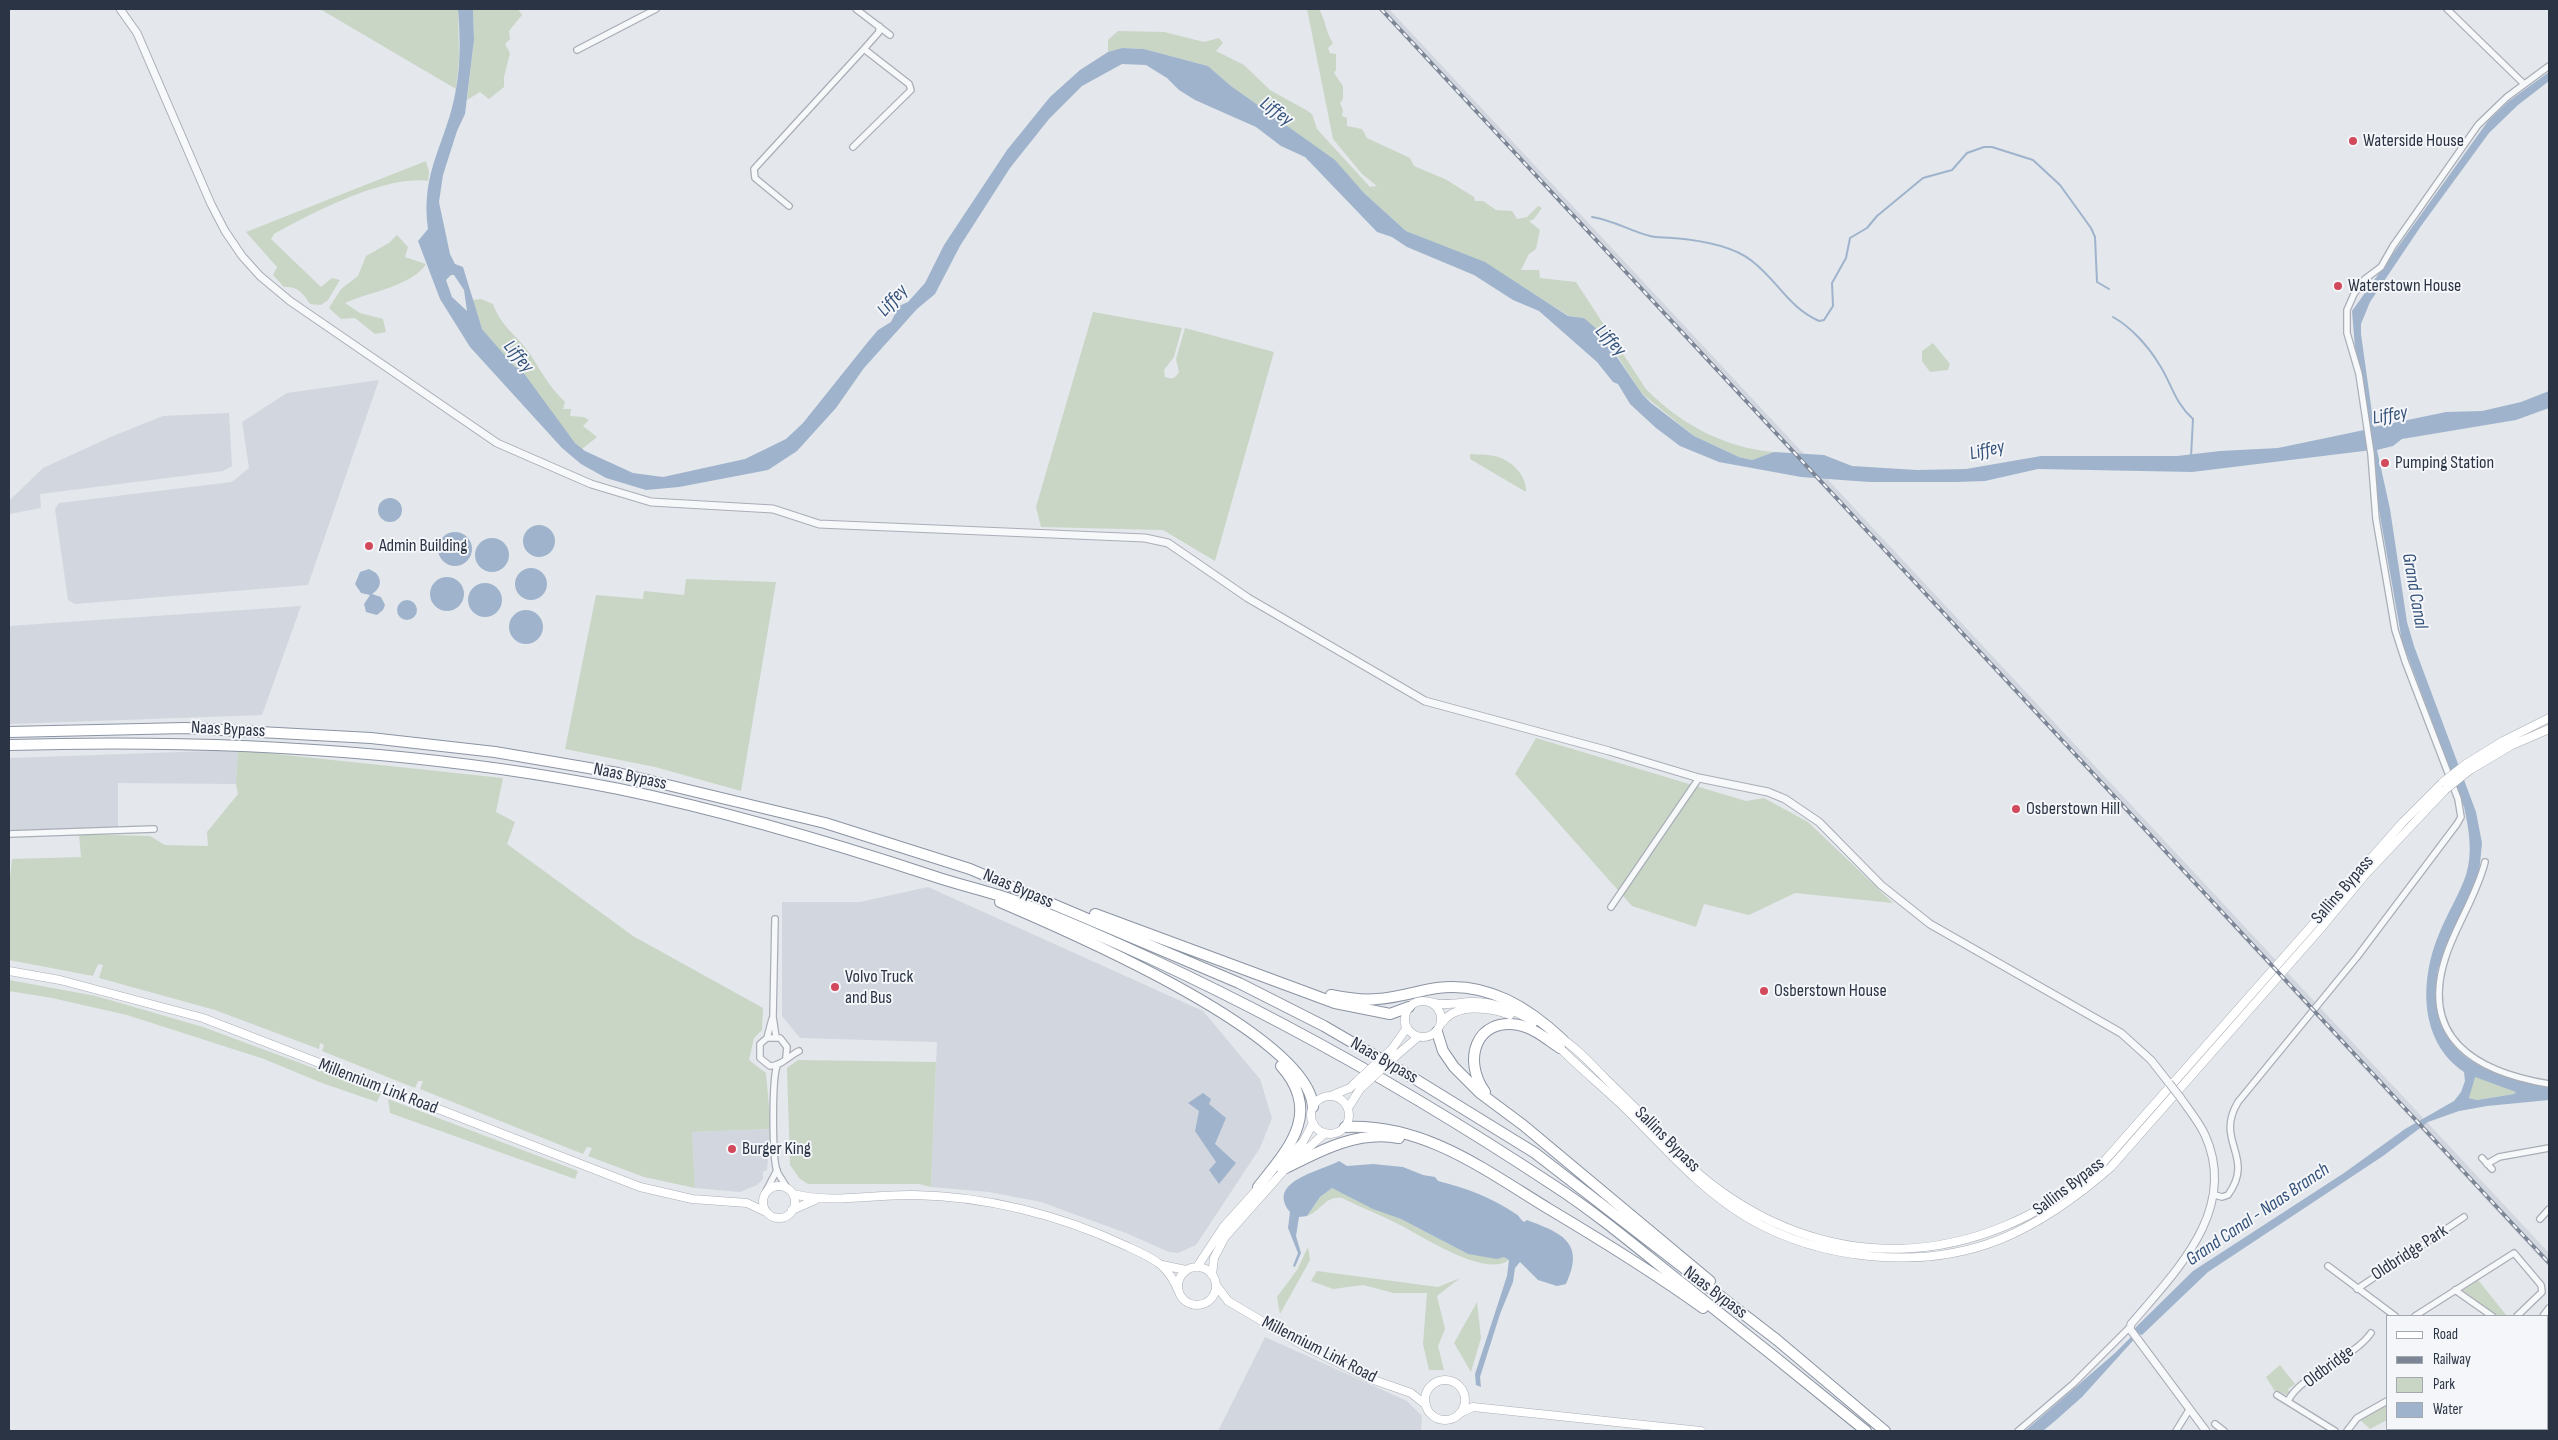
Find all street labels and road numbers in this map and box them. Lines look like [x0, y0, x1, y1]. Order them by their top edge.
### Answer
street label: Naas Bypass [190, 717, 266, 743]
street label: Naas Bypass [591, 759, 669, 795]
street label: Sallins Bypass [2307, 851, 2379, 929]
street label: Naas Bypass [980, 865, 1056, 913]
street label: Naas Bypass [1346, 1033, 1422, 1089]
street label: Millennium Link Road [315, 1054, 441, 1120]
street label: Sallins Bypass [1630, 1103, 1704, 1177]
street label: Sallins Bypass [2029, 1153, 2109, 1221]
street label: Oldbridge Park [2368, 1220, 2452, 1286]
street label: Naas Bypass [1679, 1262, 1751, 1324]
street label: Millennium Link Road [1258, 1312, 1380, 1388]
street label: Oldbridge [2300, 1341, 2358, 1393]

